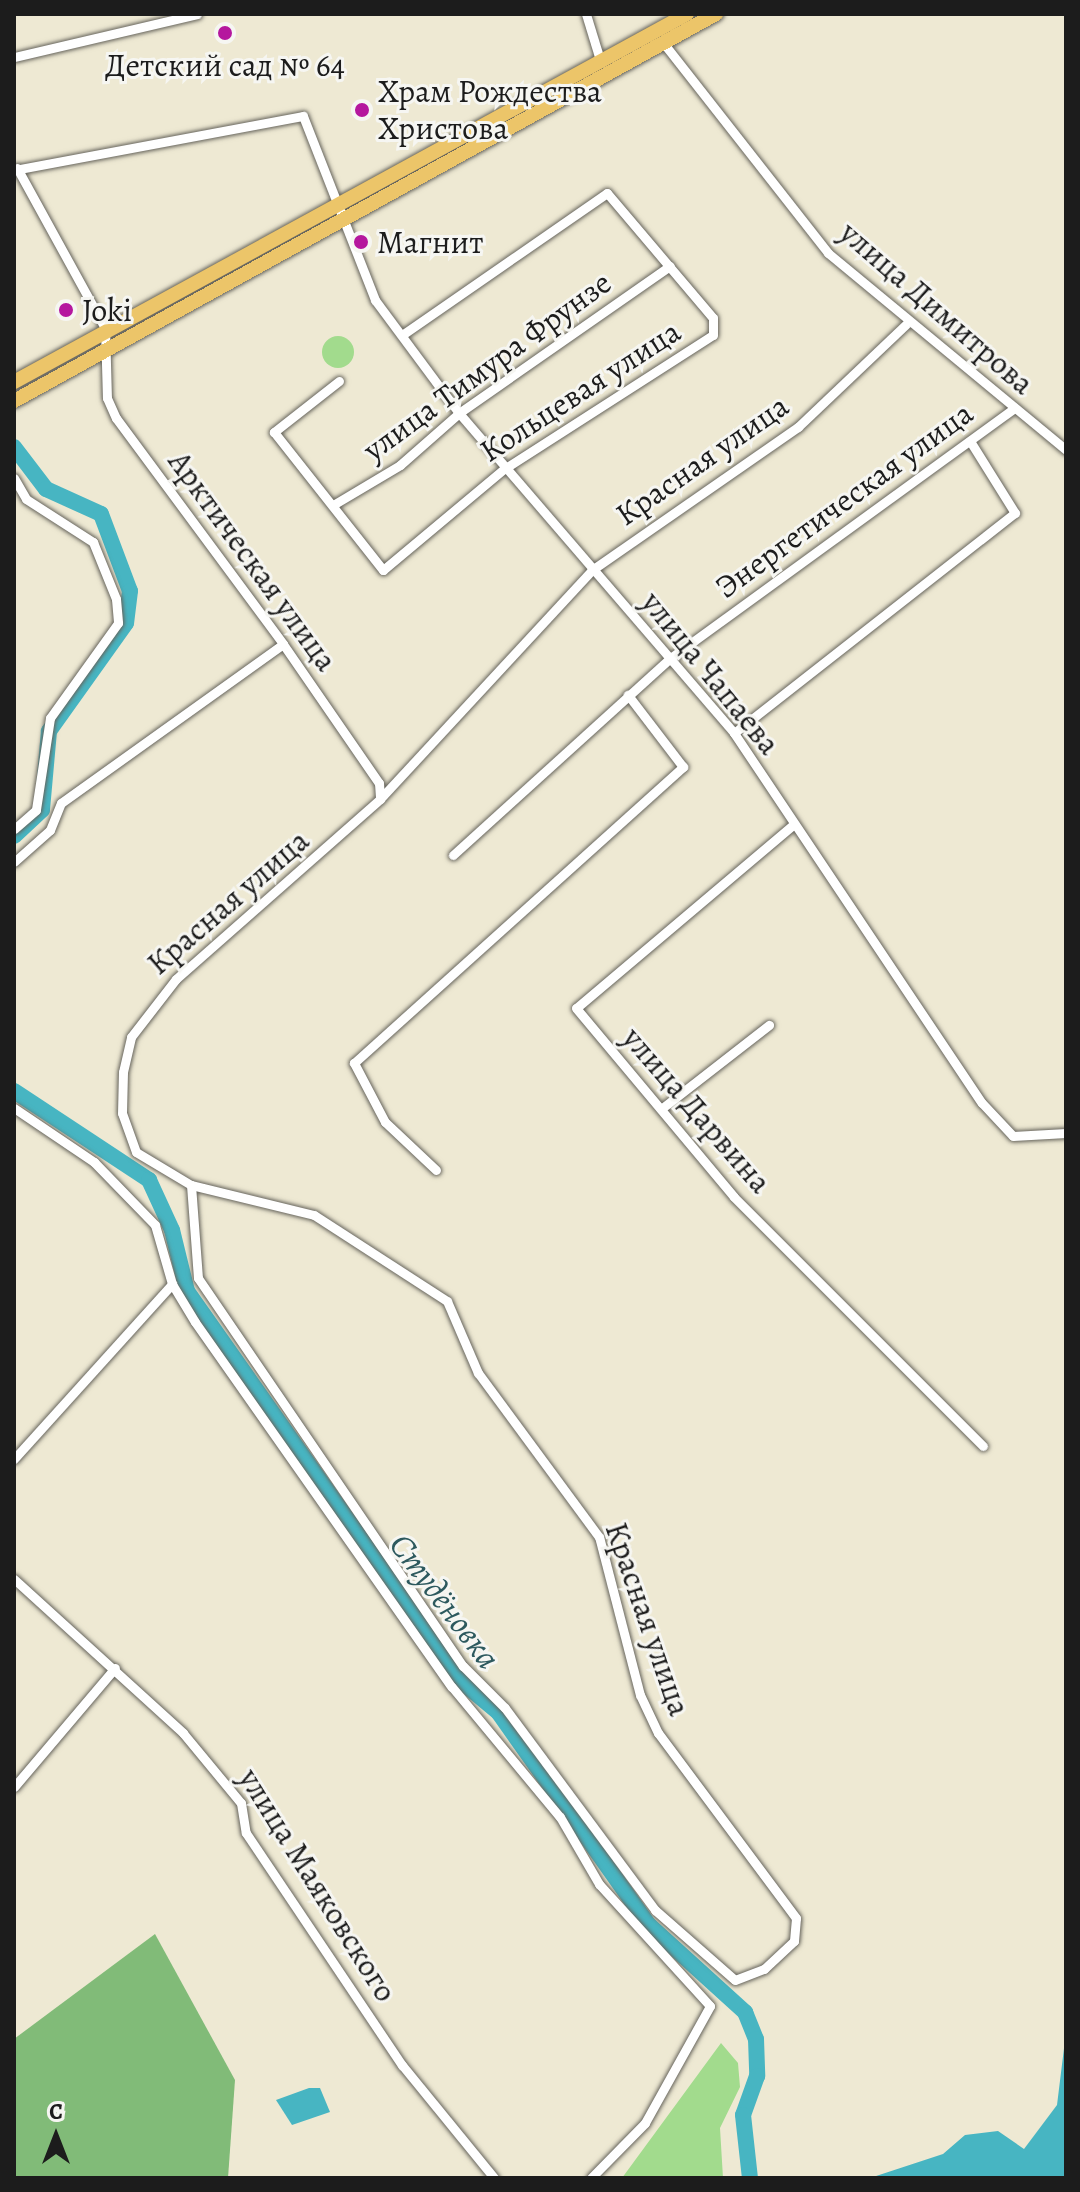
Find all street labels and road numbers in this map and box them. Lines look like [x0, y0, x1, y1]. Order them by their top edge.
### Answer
street label: улица Димитрова [832, 213, 1042, 403]
street label: улица Тимура Фрунзе [355, 263, 619, 469]
street label: Кольцевая улица [473, 312, 687, 470]
street label: Красная улица [608, 386, 796, 534]
street label: Энергетическая улица [708, 394, 980, 606]
street label: Арктическая улица [160, 444, 346, 678]
street label: улица Чапаева [634, 584, 788, 762]
street label: Красная улица [139, 821, 317, 983]
street label: улица Дарвина [614, 1019, 780, 1201]
street label: Красная улица [597, 1517, 699, 1721]
street label: улица Маяковского [231, 1761, 405, 2009]

